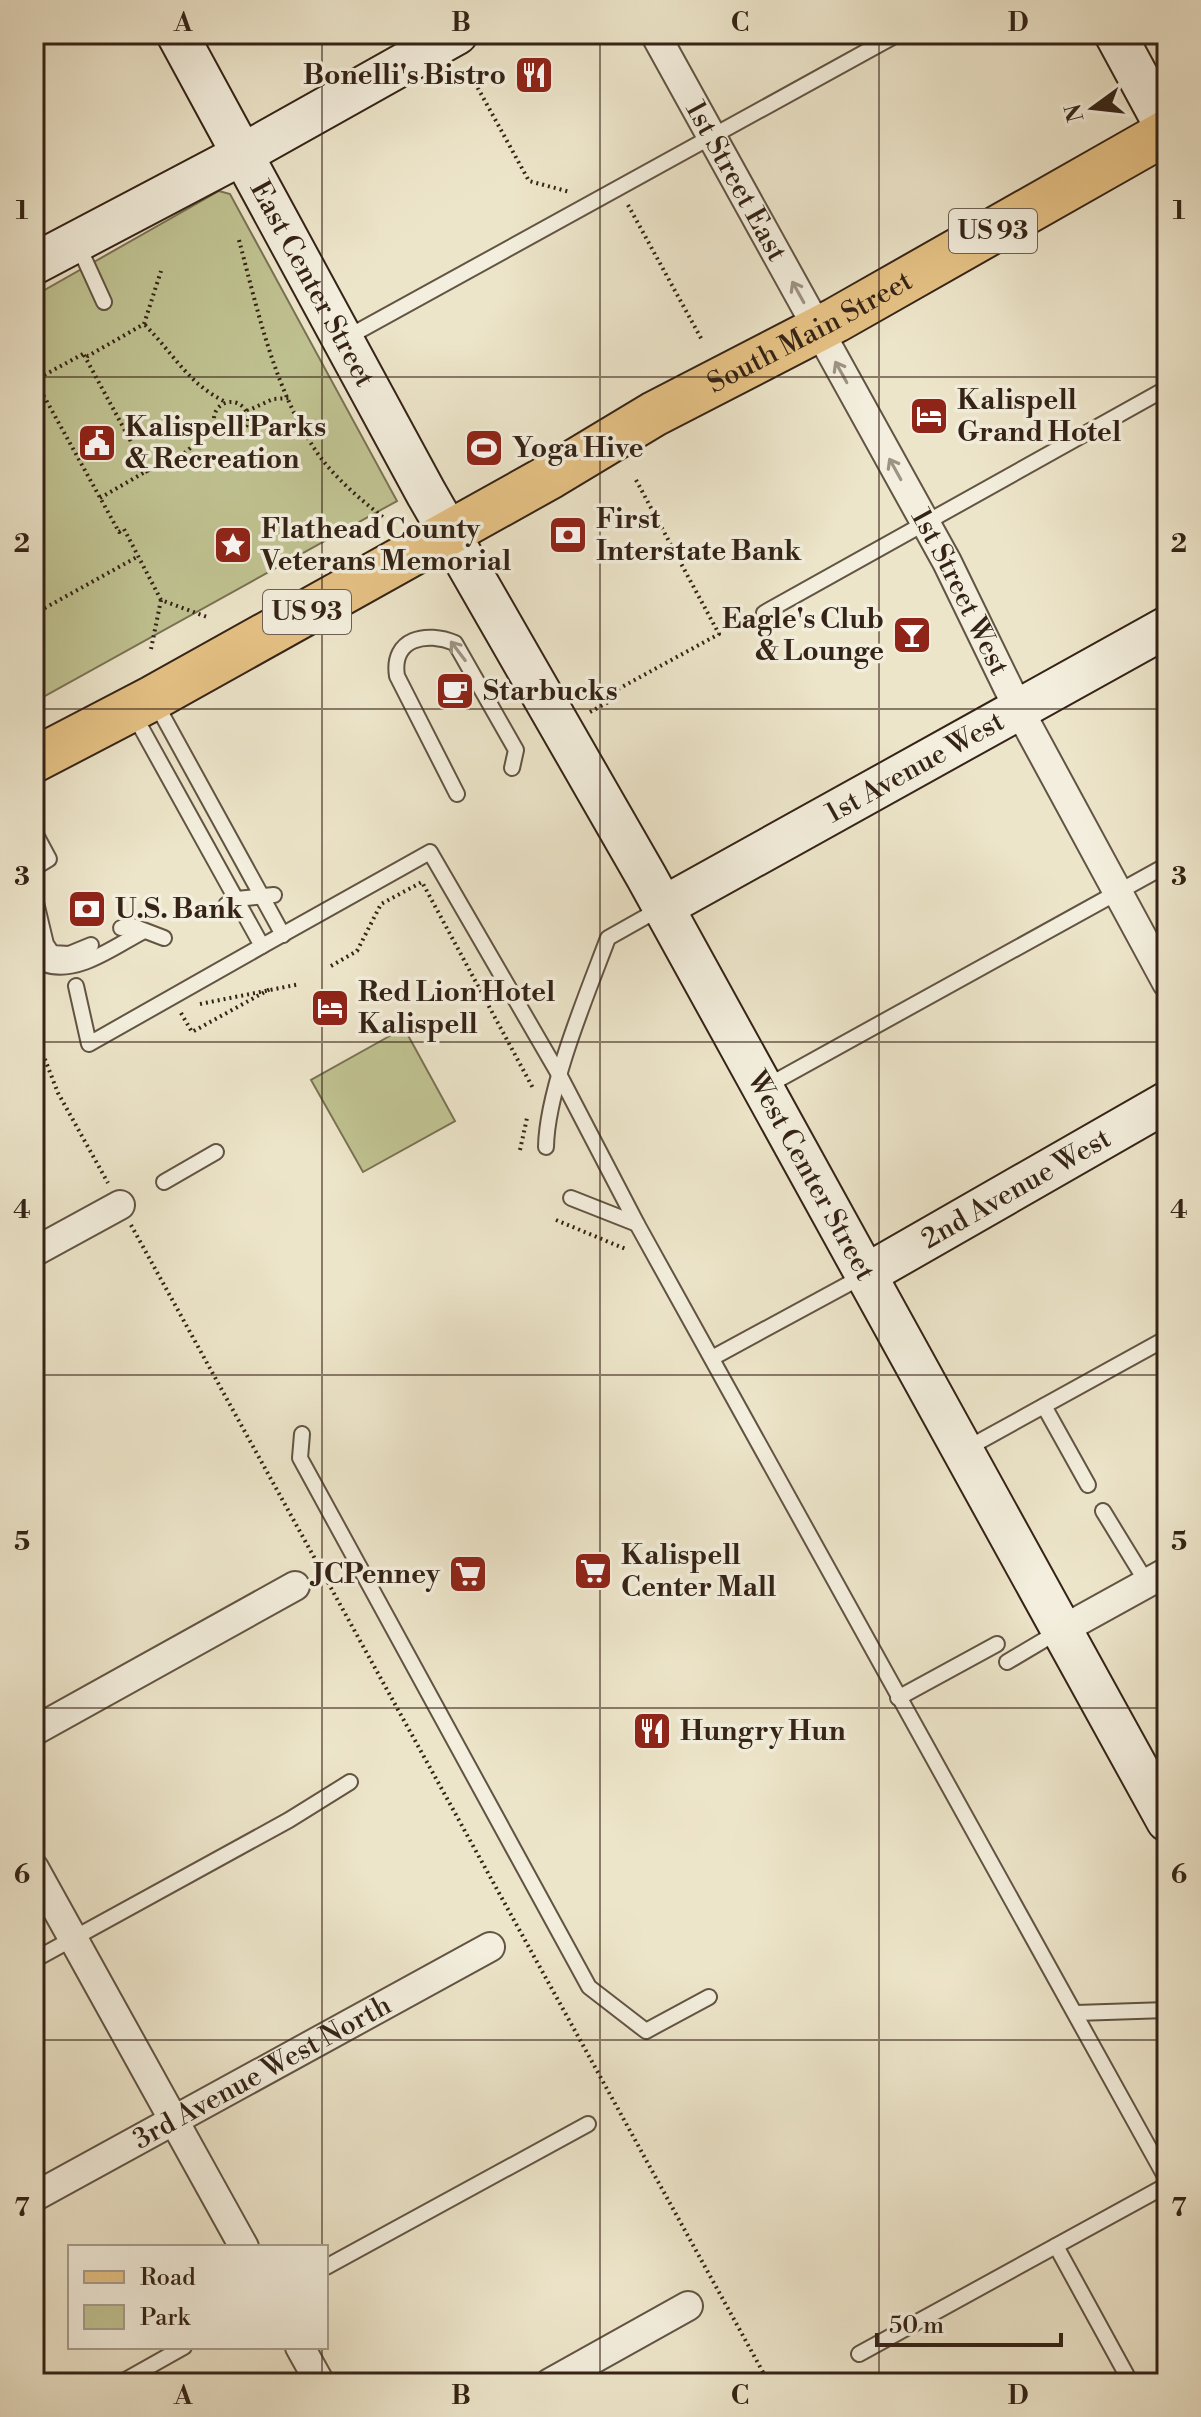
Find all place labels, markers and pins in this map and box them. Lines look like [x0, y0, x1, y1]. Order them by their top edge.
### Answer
restaurant icon: Bonelli's Bistro [513, 54, 555, 96]
place label: Bonelli's Bistro [303, 58, 506, 93]
place label: Kalispell Grand Hotel [957, 383, 1121, 450]
hotel icon: Kalispell Grand Hotel [908, 395, 950, 437]
place label: Kalispell Parks & Recreation [125, 410, 326, 477]
public building icon: Kalispell Parks & Recreation [76, 422, 118, 464]
sports icon: Yoga Hive [463, 427, 505, 469]
place label: Yoga Hive [512, 431, 643, 466]
place label: First Interstate Bank [596, 502, 802, 569]
place label: Flathead County Veterans Memorial [260, 512, 511, 579]
bank icon: First Interstate Bank [547, 514, 589, 556]
place icon: Flathead County Veterans Memorial [212, 524, 254, 566]
place label: Eagle's Club & Lounge [722, 602, 884, 669]
bar icon: Eagle's Club & Lounge [891, 614, 933, 656]
cafe icon: Starbucks [434, 670, 476, 712]
place label: Starbucks [483, 674, 618, 709]
bank icon: U.S. Bank [66, 888, 108, 930]
place label: U.S. Bank [115, 892, 244, 927]
place label: Red Lion Hotel Kalispell [358, 975, 555, 1042]
hotel icon: Red Lion Hotel Kalispell [309, 987, 351, 1029]
place label: Kalispell Center Mall [621, 1538, 776, 1605]
supermarket icon: Kalispell Center Mall [572, 1550, 614, 1592]
supermarket icon: JCPenney [447, 1553, 489, 1595]
place label: JCPenney [309, 1557, 441, 1592]
restaurant icon: Hungry Hun [631, 1710, 673, 1752]
place label: Hungry Hun [680, 1714, 846, 1749]

